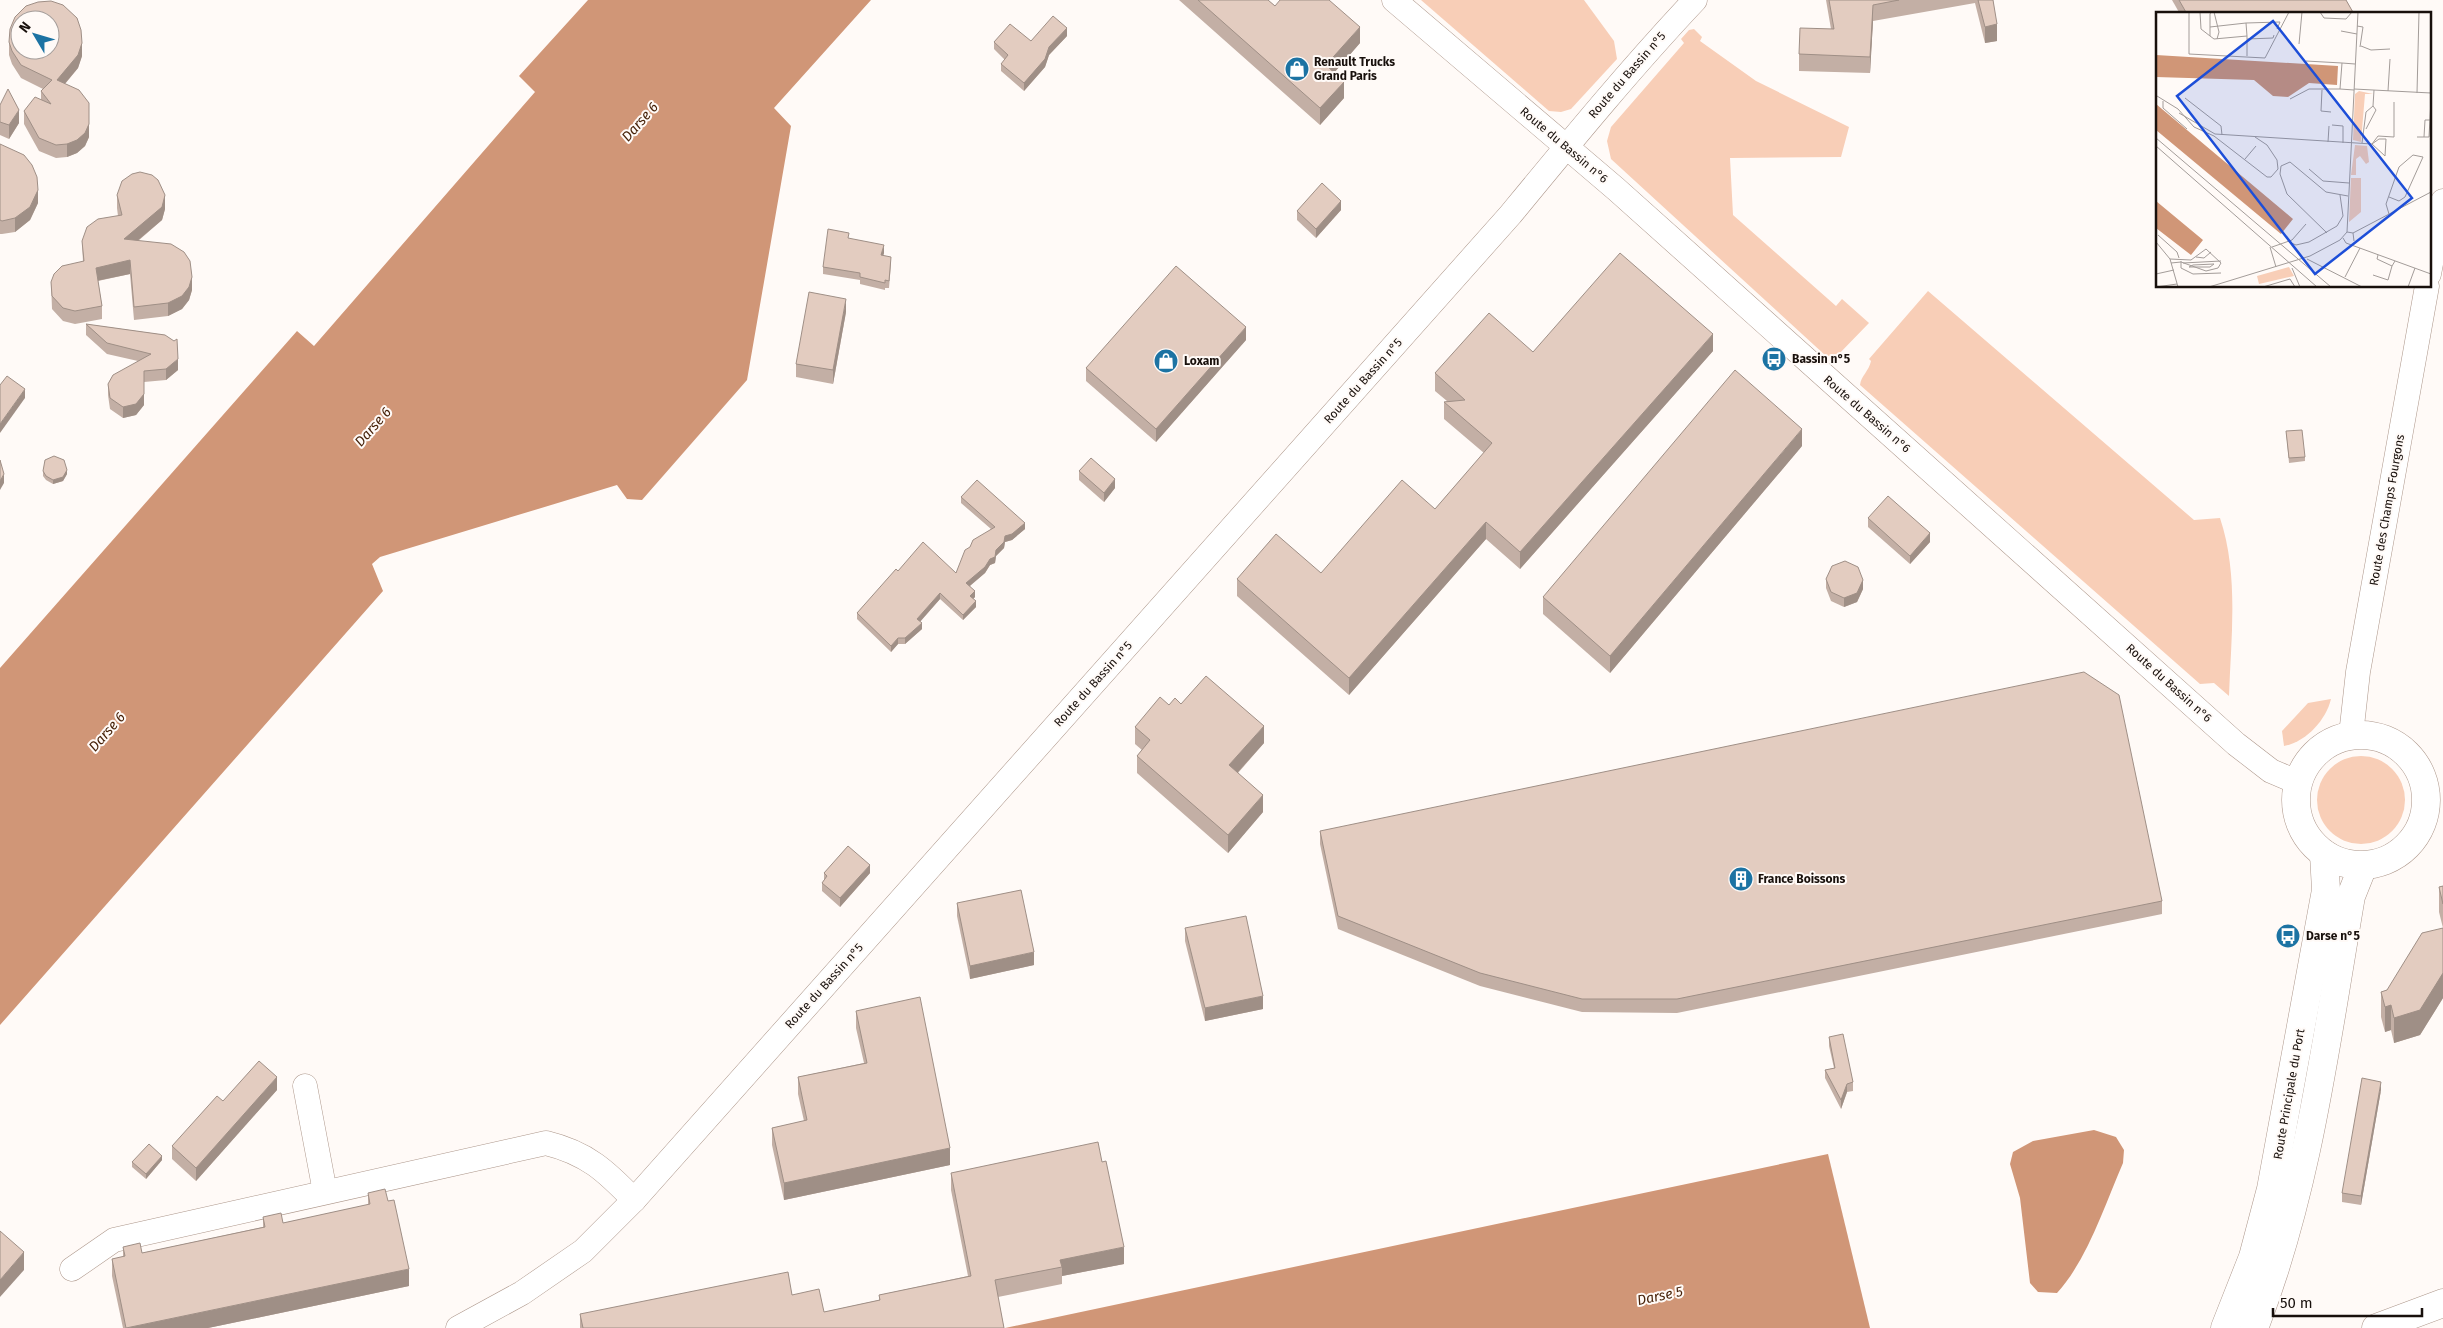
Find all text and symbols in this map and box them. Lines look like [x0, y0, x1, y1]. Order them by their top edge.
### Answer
north arrow [10, 10, 60, 60]
inset map [2156, 12, 2430, 288]
text: N [16, 18, 35, 36]
street label: Route du Bassin n°5 [1586, 29, 1668, 121]
place label: Renault Trucks Grand Paris [1314, 55, 1395, 83]
shop icon: Renault Trucks Grand Paris [1284, 56, 1310, 82]
water label: Darse 6 [618, 99, 662, 145]
street label: Route du Bassin n°6 [1517, 104, 1611, 186]
street label: Route du Bassin n°5 [1321, 335, 1405, 427]
bus stop icon: Bassin n°5 [1761, 346, 1787, 372]
shop icon: Loxam [1153, 348, 1179, 374]
place label: Bassin n°5 [1792, 352, 1851, 366]
place label: Loxam [1184, 354, 1219, 368]
street label: Route du Bassin n°6 [1821, 373, 1913, 455]
water label: Darse 6 [351, 404, 395, 450]
street label: Route des Champs Fourgons [2367, 433, 2407, 587]
street label: Route du Bassin n°5 [1051, 638, 1135, 730]
street label: Route du Bassin n°6 [2123, 641, 2215, 725]
water label: Darse 6 [85, 709, 129, 755]
building icon: France Boissons [1728, 866, 1754, 892]
place label: France Boissons [1758, 872, 1846, 886]
bus stop icon: Darse n°5 [2275, 923, 2301, 949]
place label: Darse n°5 [2306, 929, 2360, 943]
street label: Route du Bassin n°5 [782, 940, 866, 1032]
street label: Route Principale du Port [2271, 1027, 2308, 1160]
water label: Darse 5 [1636, 1283, 1684, 1309]
scale bar [2273, 1286, 2422, 1318]
text: 50 m [2280, 1294, 2313, 1312]

